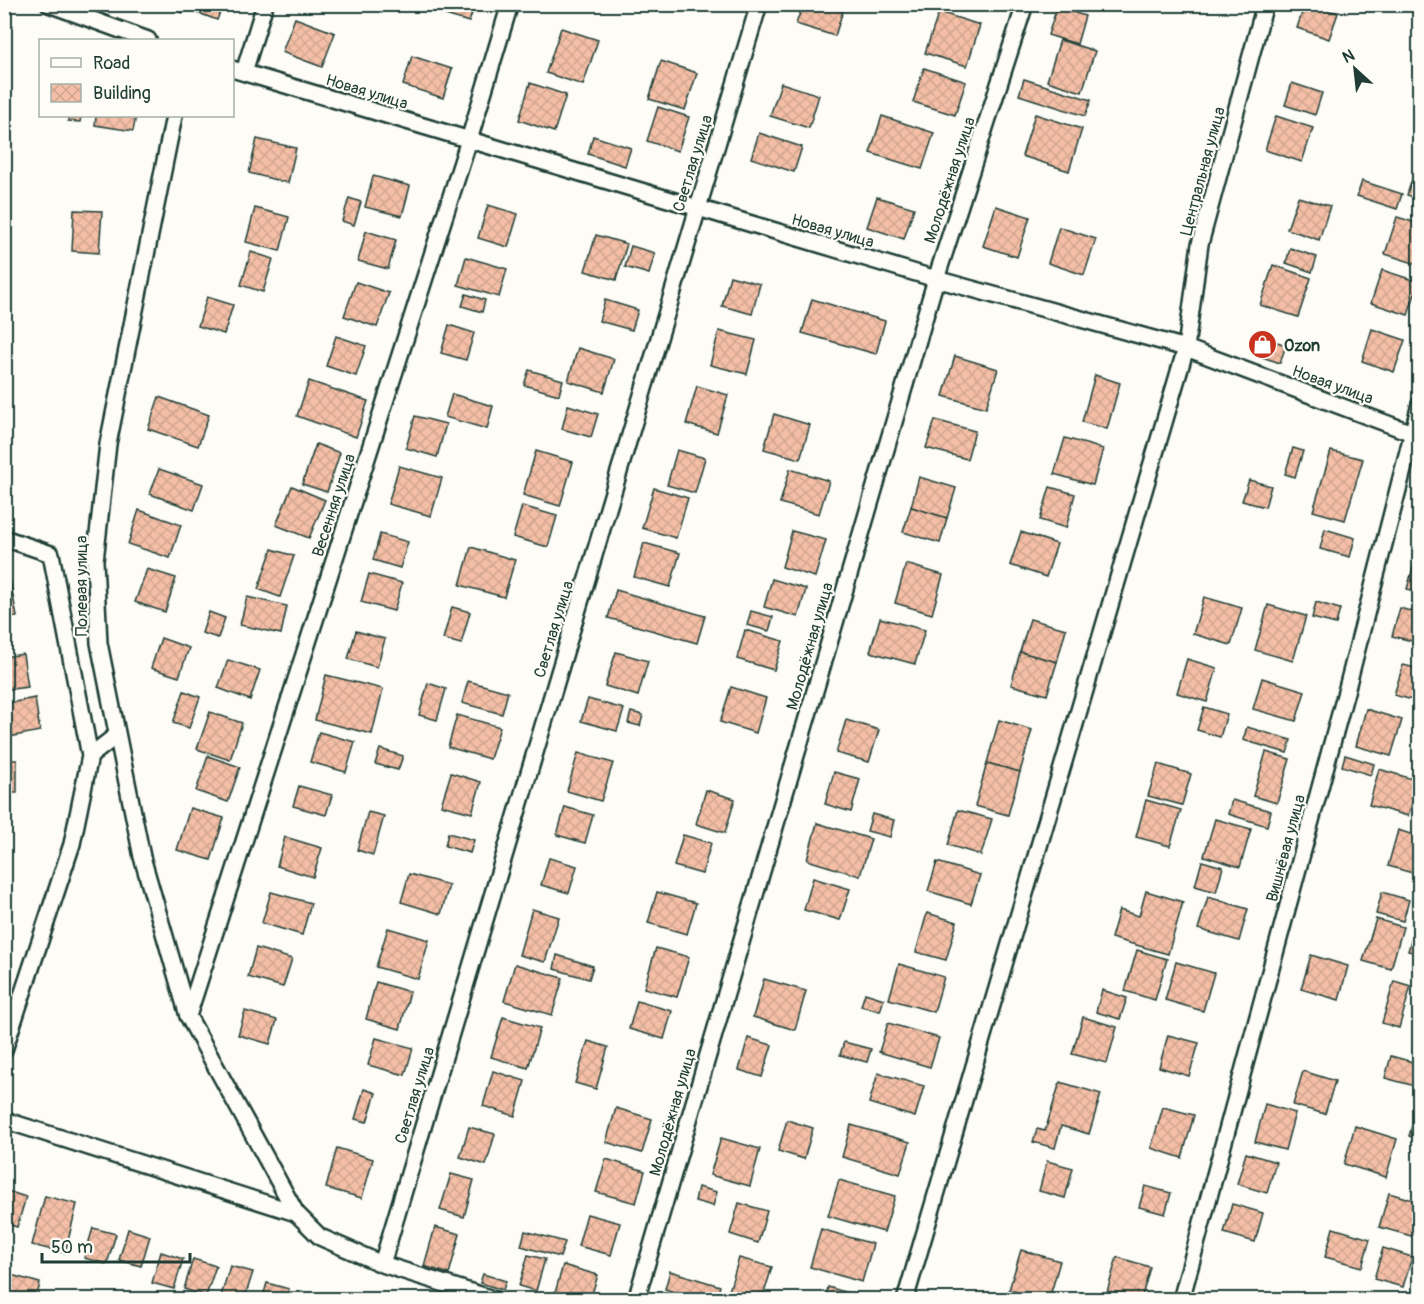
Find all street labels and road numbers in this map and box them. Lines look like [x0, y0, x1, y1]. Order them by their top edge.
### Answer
street label: Новая улица [323, 70, 410, 114]
street label: Центральная улица [1176, 105, 1230, 238]
street label: Светлая улица [669, 112, 717, 214]
street label: Молодёжная улица [920, 115, 980, 246]
street label: Новая улица [789, 210, 876, 252]
street label: Новая улица [1289, 361, 1376, 409]
street label: Весенняя улица [308, 451, 360, 559]
street label: Полевая улица [72, 536, 92, 636]
street label: Светлая улица [530, 578, 578, 680]
street label: Молодёжная улица [782, 580, 838, 712]
street label: Вишнёвая улица [1262, 792, 1310, 904]
street label: Светлая улица [391, 1044, 439, 1146]
street label: Молодёжная улица [645, 1046, 701, 1178]

